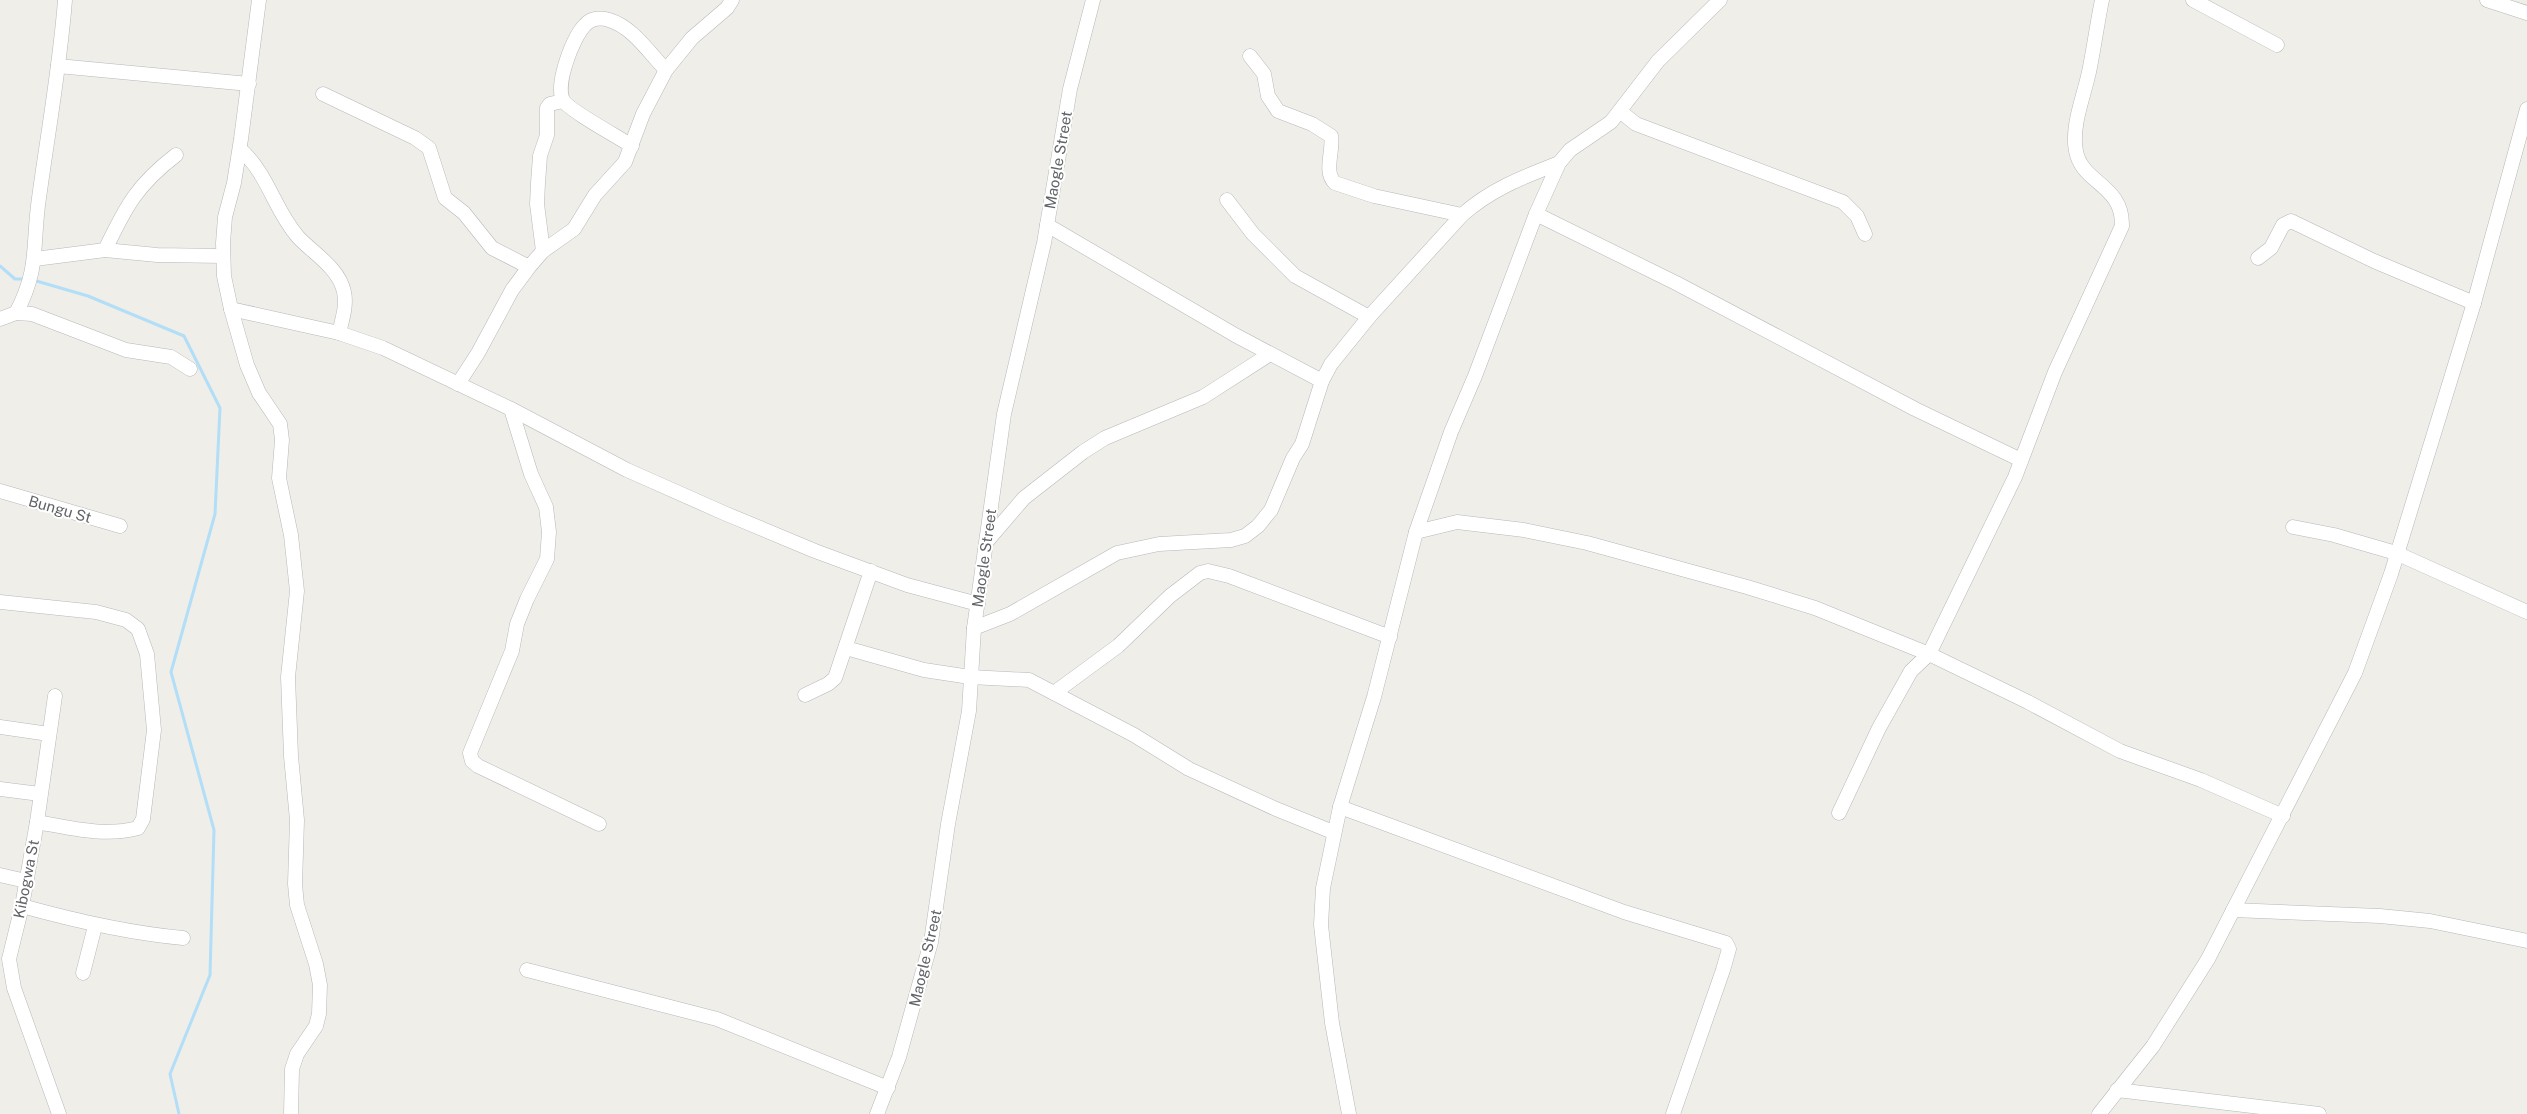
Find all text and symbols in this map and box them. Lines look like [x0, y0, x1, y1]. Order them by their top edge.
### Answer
street label: Maogle Street [1041, 109, 1075, 210]
street label: Bungu St [27, 492, 94, 526]
street label: Maogle Street [969, 507, 999, 608]
street label: Kibogwa St [10, 838, 42, 920]
street label: Maogle Street [906, 908, 944, 1008]

